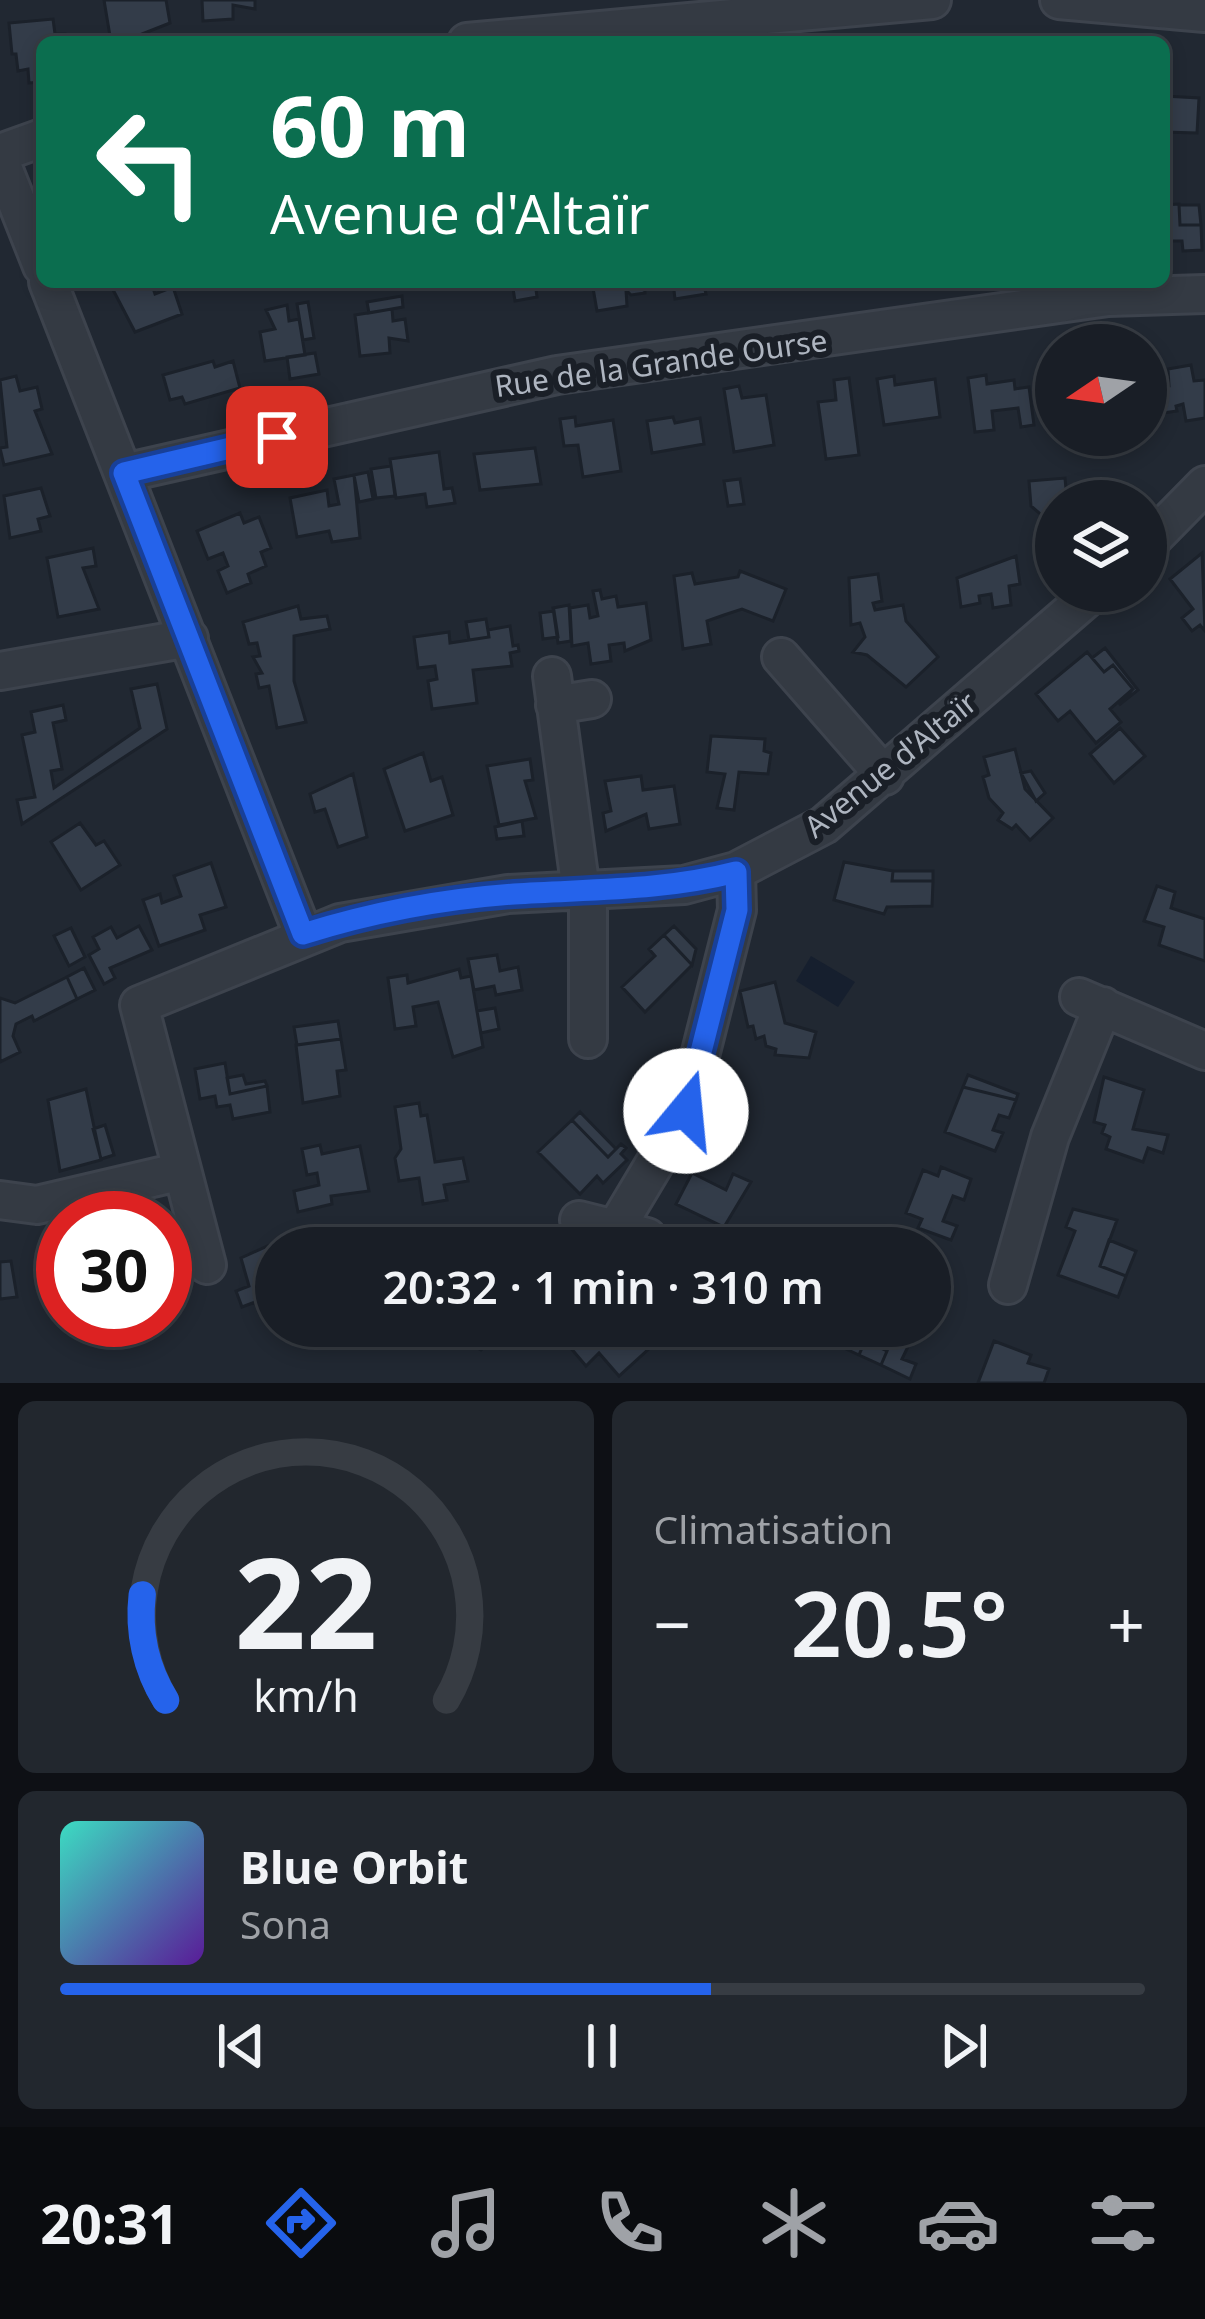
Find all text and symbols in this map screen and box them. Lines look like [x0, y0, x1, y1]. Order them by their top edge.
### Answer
text: 60 m [270, 67, 470, 182]
icon: left [72, 84, 228, 240]
text: Avenue d'Altaïr [270, 176, 650, 250]
street label: Rue de la Grande Ourse [492, 319, 830, 406]
north arrow [1035, 324, 1167, 456]
map controls [1035, 324, 1167, 612]
pin [226, 386, 328, 488]
icon: arrive [244, 404, 310, 470]
button: layers [1035, 480, 1167, 612]
street label: Avenue d'Altaïr [795, 682, 985, 846]
position arrow [623, 1048, 749, 1174]
speed limit sign: 30 [36, 1191, 192, 1347]
text: 20:32 · 1 min · 310 m [382, 1256, 824, 1317]
text: Climatisation [654, 1502, 893, 1555]
text: 22 [234, 1516, 377, 1686]
text: 20.5° [790, 1561, 1008, 1683]
text: − [654, 1578, 691, 1668]
text: + [1107, 1578, 1145, 1668]
text: km/h [253, 1666, 358, 1725]
text: Blue Orbit [240, 1836, 468, 1897]
text: Sona [240, 1897, 331, 1950]
icon: previous [208, 2013, 274, 2079]
icon: pause [569, 2013, 635, 2079]
icon: next [931, 2013, 997, 2079]
icon: directions [259, 2181, 343, 2265]
icon: music [424, 2181, 508, 2265]
icon: phone [588, 2181, 672, 2265]
icon: climate [752, 2181, 836, 2265]
icon: car [916, 2181, 1000, 2265]
icon: filters [1081, 2181, 1165, 2265]
text: 20:31 [40, 2186, 179, 2260]

